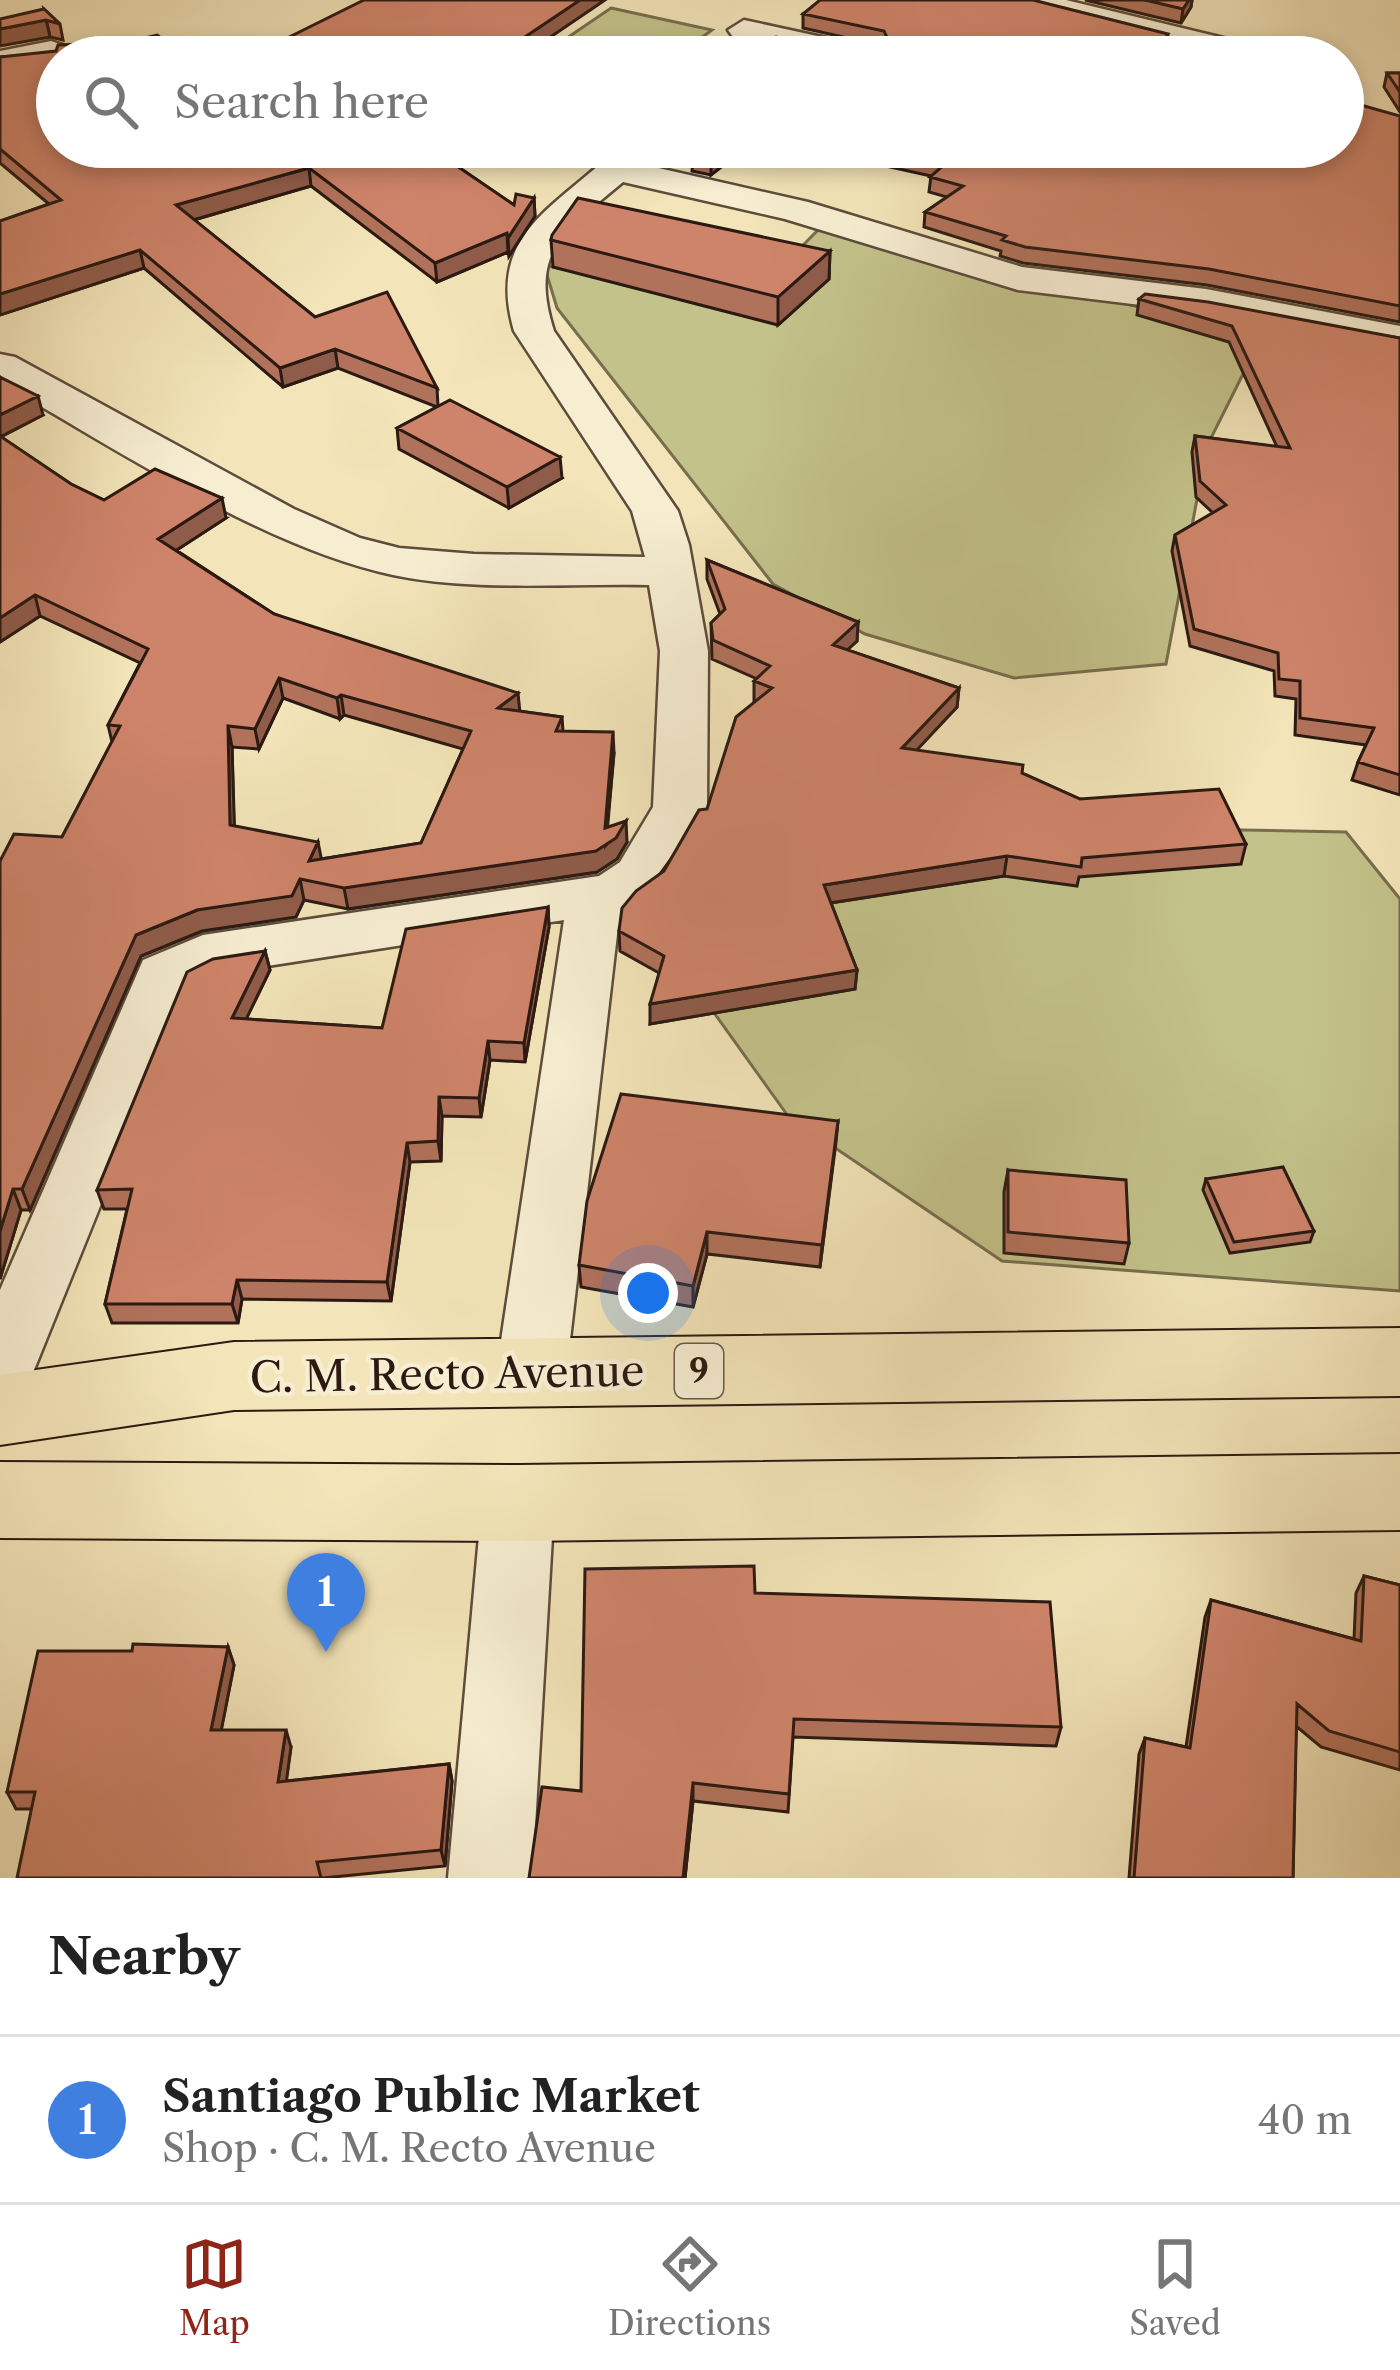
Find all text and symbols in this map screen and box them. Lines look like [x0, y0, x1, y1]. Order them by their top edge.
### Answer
search box [36, 36, 1364, 168]
icon: search [78, 69, 144, 135]
text: Search here [174, 74, 429, 130]
your location [618, 1263, 678, 1323]
road number: 9 [675, 1344, 723, 1398]
street label: C. M. Recto Avenue [249, 1345, 645, 1403]
pin: 1 [287, 1553, 365, 1652]
text: Nearby [48, 1925, 240, 1987]
text: Santiago Public Market [162, 2068, 700, 2124]
text: 1 [78, 2096, 96, 2144]
text: 40 m [1258, 2096, 1352, 2144]
text: Shop · C. M. Recto Avenue [162, 2124, 656, 2172]
tab: Map [179, 2231, 250, 2344]
tab: Directions [608, 2231, 771, 2344]
tab: Saved [1129, 2231, 1221, 2344]

